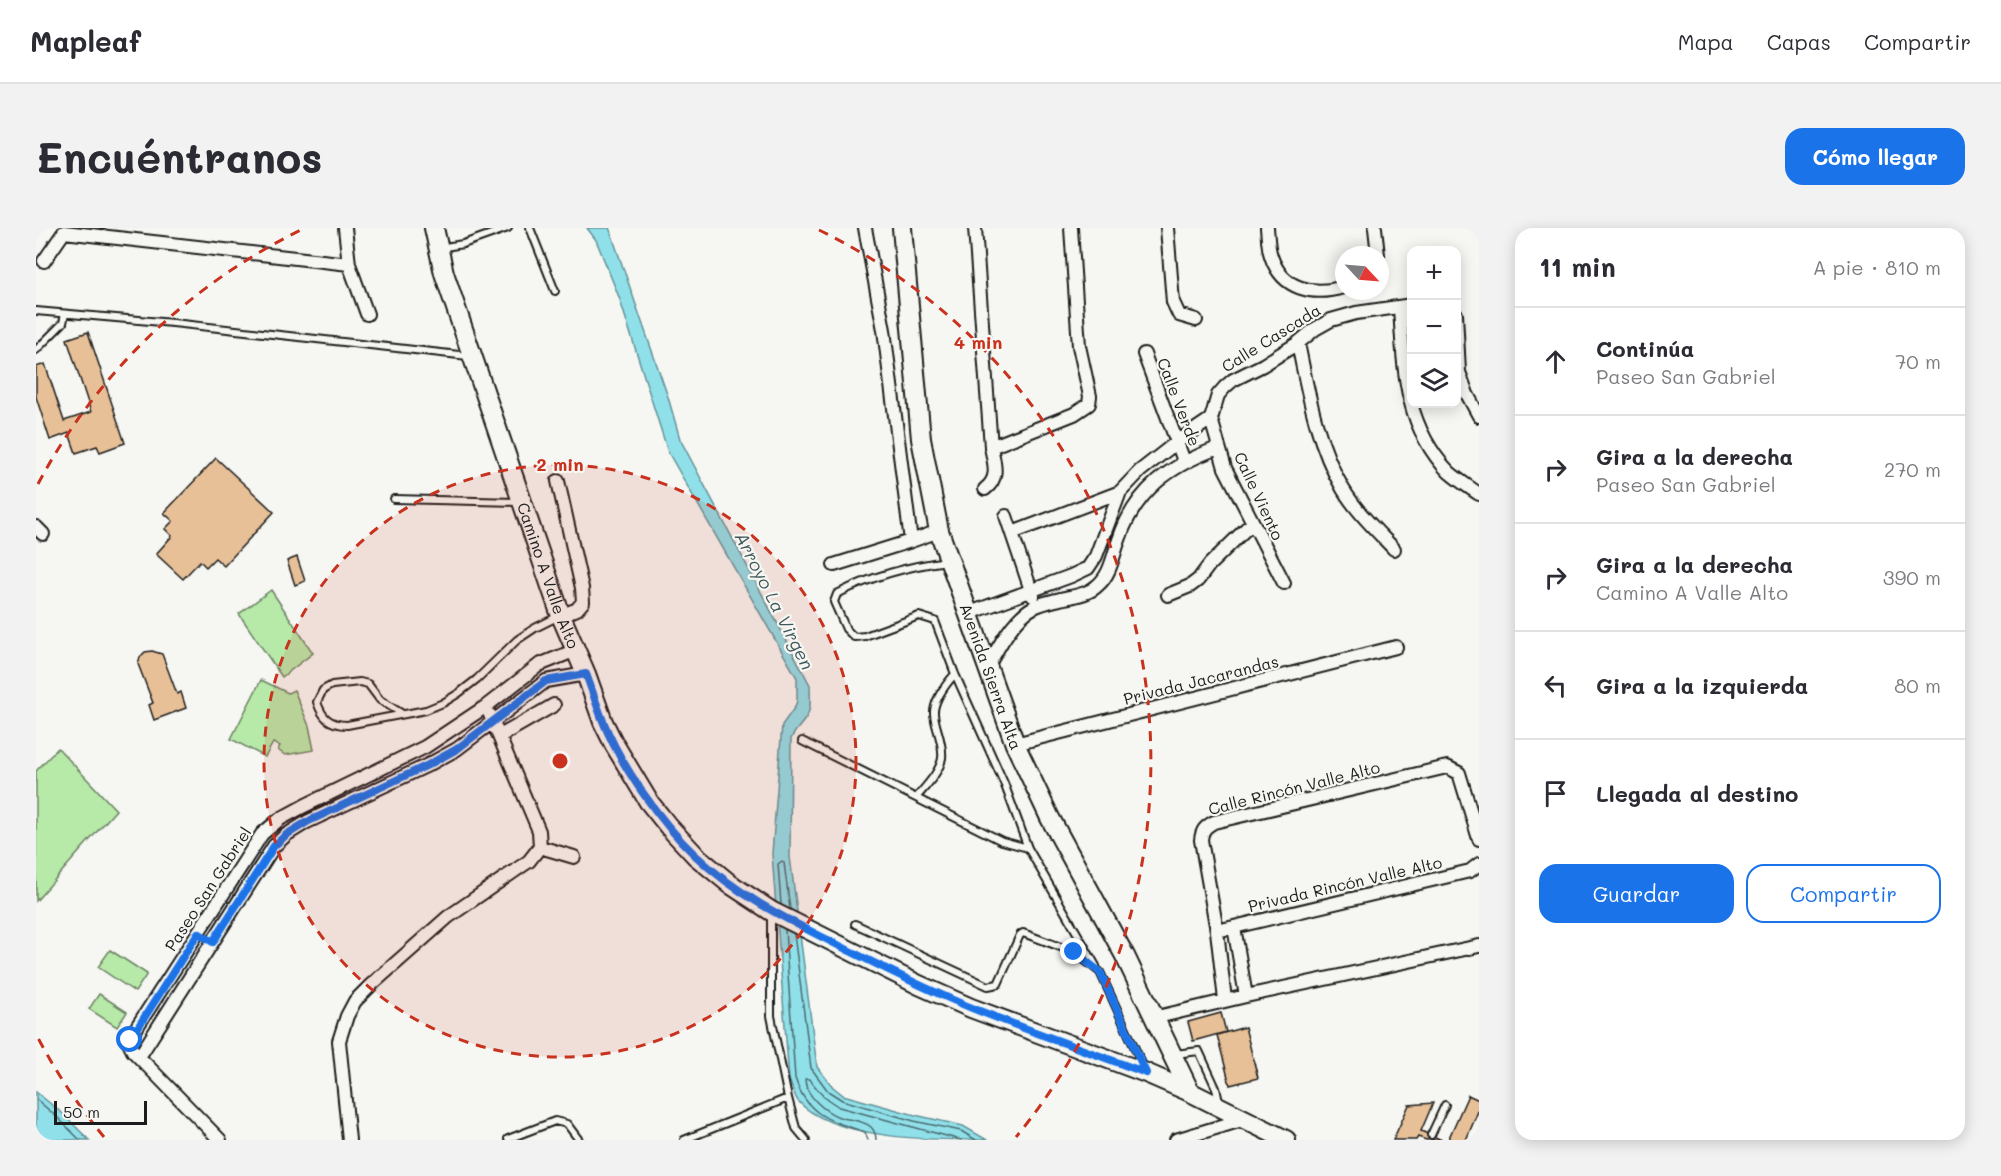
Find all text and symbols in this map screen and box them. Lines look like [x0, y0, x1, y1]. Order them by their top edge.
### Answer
text: Mapleaf [30, 23, 141, 59]
text: Mapa [1678, 28, 1734, 55]
text: Capas [1767, 28, 1831, 55]
text: Compartir [1864, 28, 1971, 55]
button: Cómo llegar [1785, 128, 1965, 185]
text: Encuéntranos [36, 129, 322, 184]
north arrow [1335, 246, 1389, 300]
map controls [1407, 246, 1461, 408]
button: + [1407, 246, 1461, 300]
text: 11 min [1539, 250, 1616, 284]
text: A pie · 810 m [1813, 254, 1941, 280]
street label: Calle Cascada [1217, 299, 1324, 376]
button: − [1407, 300, 1461, 354]
text: 4 min [954, 330, 1002, 354]
text: Continúa [1596, 334, 1694, 363]
icon: ahead [1539, 345, 1572, 378]
text: 70 m [1895, 348, 1941, 374]
button: layers [1407, 354, 1461, 408]
street label: Calle Verde [1153, 355, 1206, 449]
text: Paseo San Gabriel [1596, 363, 1776, 389]
text: Gira a la derecha [1596, 442, 1793, 471]
street label: Calle Viento [1230, 448, 1289, 543]
text: 2 min [536, 452, 584, 476]
icon: right [1539, 453, 1572, 486]
text: 270 m [1884, 456, 1941, 482]
text: Paseo San Gabriel [1596, 471, 1776, 497]
street label: Camino A Valle Alto [513, 499, 585, 652]
water label: Arroyo La Virgen [730, 528, 820, 674]
text: Gira a la derecha [1596, 550, 1793, 579]
icon: right [1539, 561, 1572, 594]
text: 390 m [1883, 564, 1941, 590]
text: Camino A Valle Alto [1596, 579, 1788, 605]
street label: Avenida Sierra Alta [956, 600, 1027, 753]
street label: Privada Jacarandas [1121, 650, 1281, 709]
icon: left [1539, 669, 1572, 702]
text: Gira a la izquierda [1596, 671, 1808, 700]
text: 80 m [1894, 672, 1941, 698]
centre of rings [550, 751, 570, 771]
street label: Calle Rincón Valle Alto [1206, 756, 1382, 819]
icon: arrive [1539, 777, 1572, 810]
text: Llegada al destino [1596, 779, 1798, 808]
street label: Paseo San Gabriel [160, 823, 256, 955]
street label: Privada Rincón Valle Alto [1246, 851, 1444, 916]
button: Guardar [1539, 864, 1734, 923]
button: Compartir [1746, 864, 1941, 923]
route end [1060, 938, 1086, 964]
route start [116, 1026, 142, 1052]
scale bar [54, 1098, 147, 1126]
text: 50 m [63, 1101, 100, 1122]

